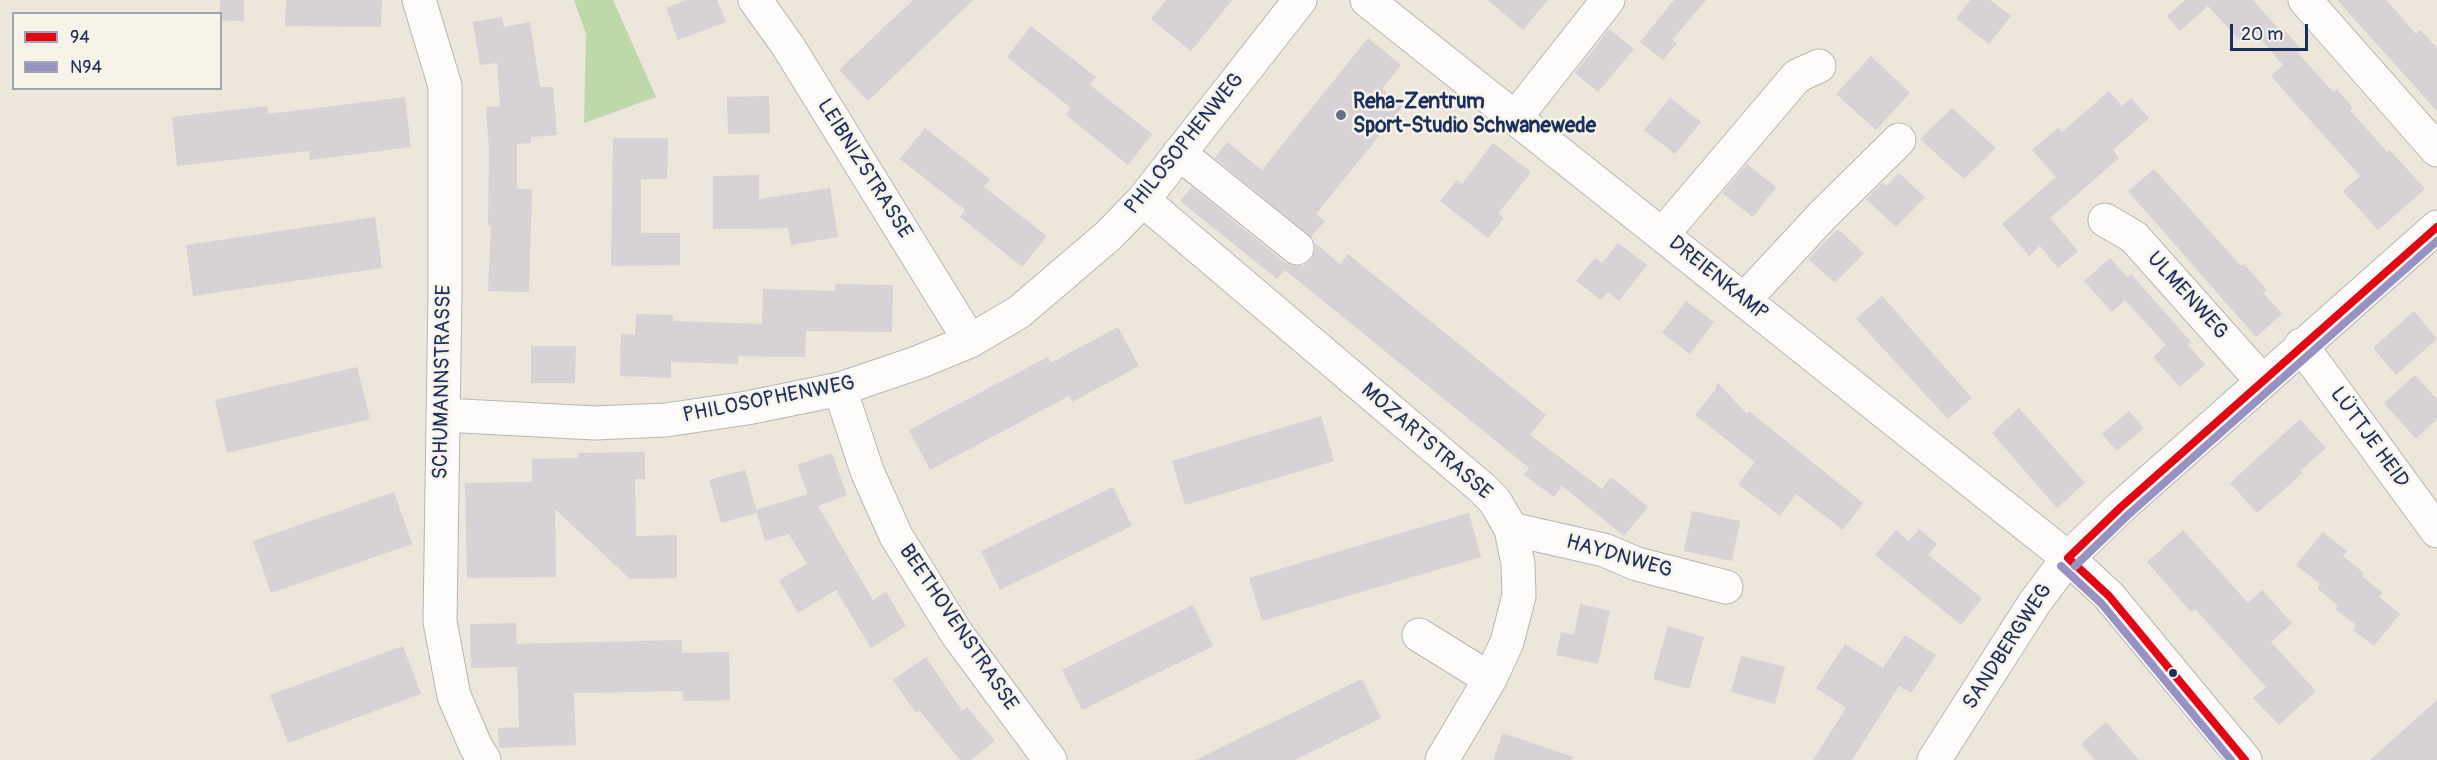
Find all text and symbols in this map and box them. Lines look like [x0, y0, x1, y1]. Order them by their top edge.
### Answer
legend [12, 12, 222, 90]
scale bar [2233, 12, 2311, 50]
text: 20 m [2241, 23, 2283, 46]
text: 94 [70, 26, 90, 49]
text: N94 [70, 56, 102, 79]
street label: PHILOSOPHENWEG [1120, 68, 1250, 220]
place label: Reha-Zentrum Sport-Studio Schwanewede [1353, 90, 1596, 140]
street label: LEIBNIZSTRASSE [811, 94, 917, 244]
marker: Reha-Zentrum Sport-Studio Schwanewede [1334, 108, 1348, 122]
street label: DREIENKAMP [1663, 231, 1773, 327]
street label: ULMENWEG [2141, 247, 2233, 345]
street label: SCHUMANNSTRASSE [429, 284, 457, 480]
street label: PHILOSOPHENWEG [681, 371, 857, 429]
street label: MOZARTSTRASSE [1355, 378, 1497, 506]
street label: LÜTTJE HEID [2324, 383, 2414, 493]
street label: HAYDNWEG [1563, 530, 1675, 584]
street label: BEETHOVENSTRASSE [893, 540, 1023, 716]
street label: SANDBERGWEG [1958, 579, 2058, 715]
unlabelled marker [2167, 667, 2179, 679]

